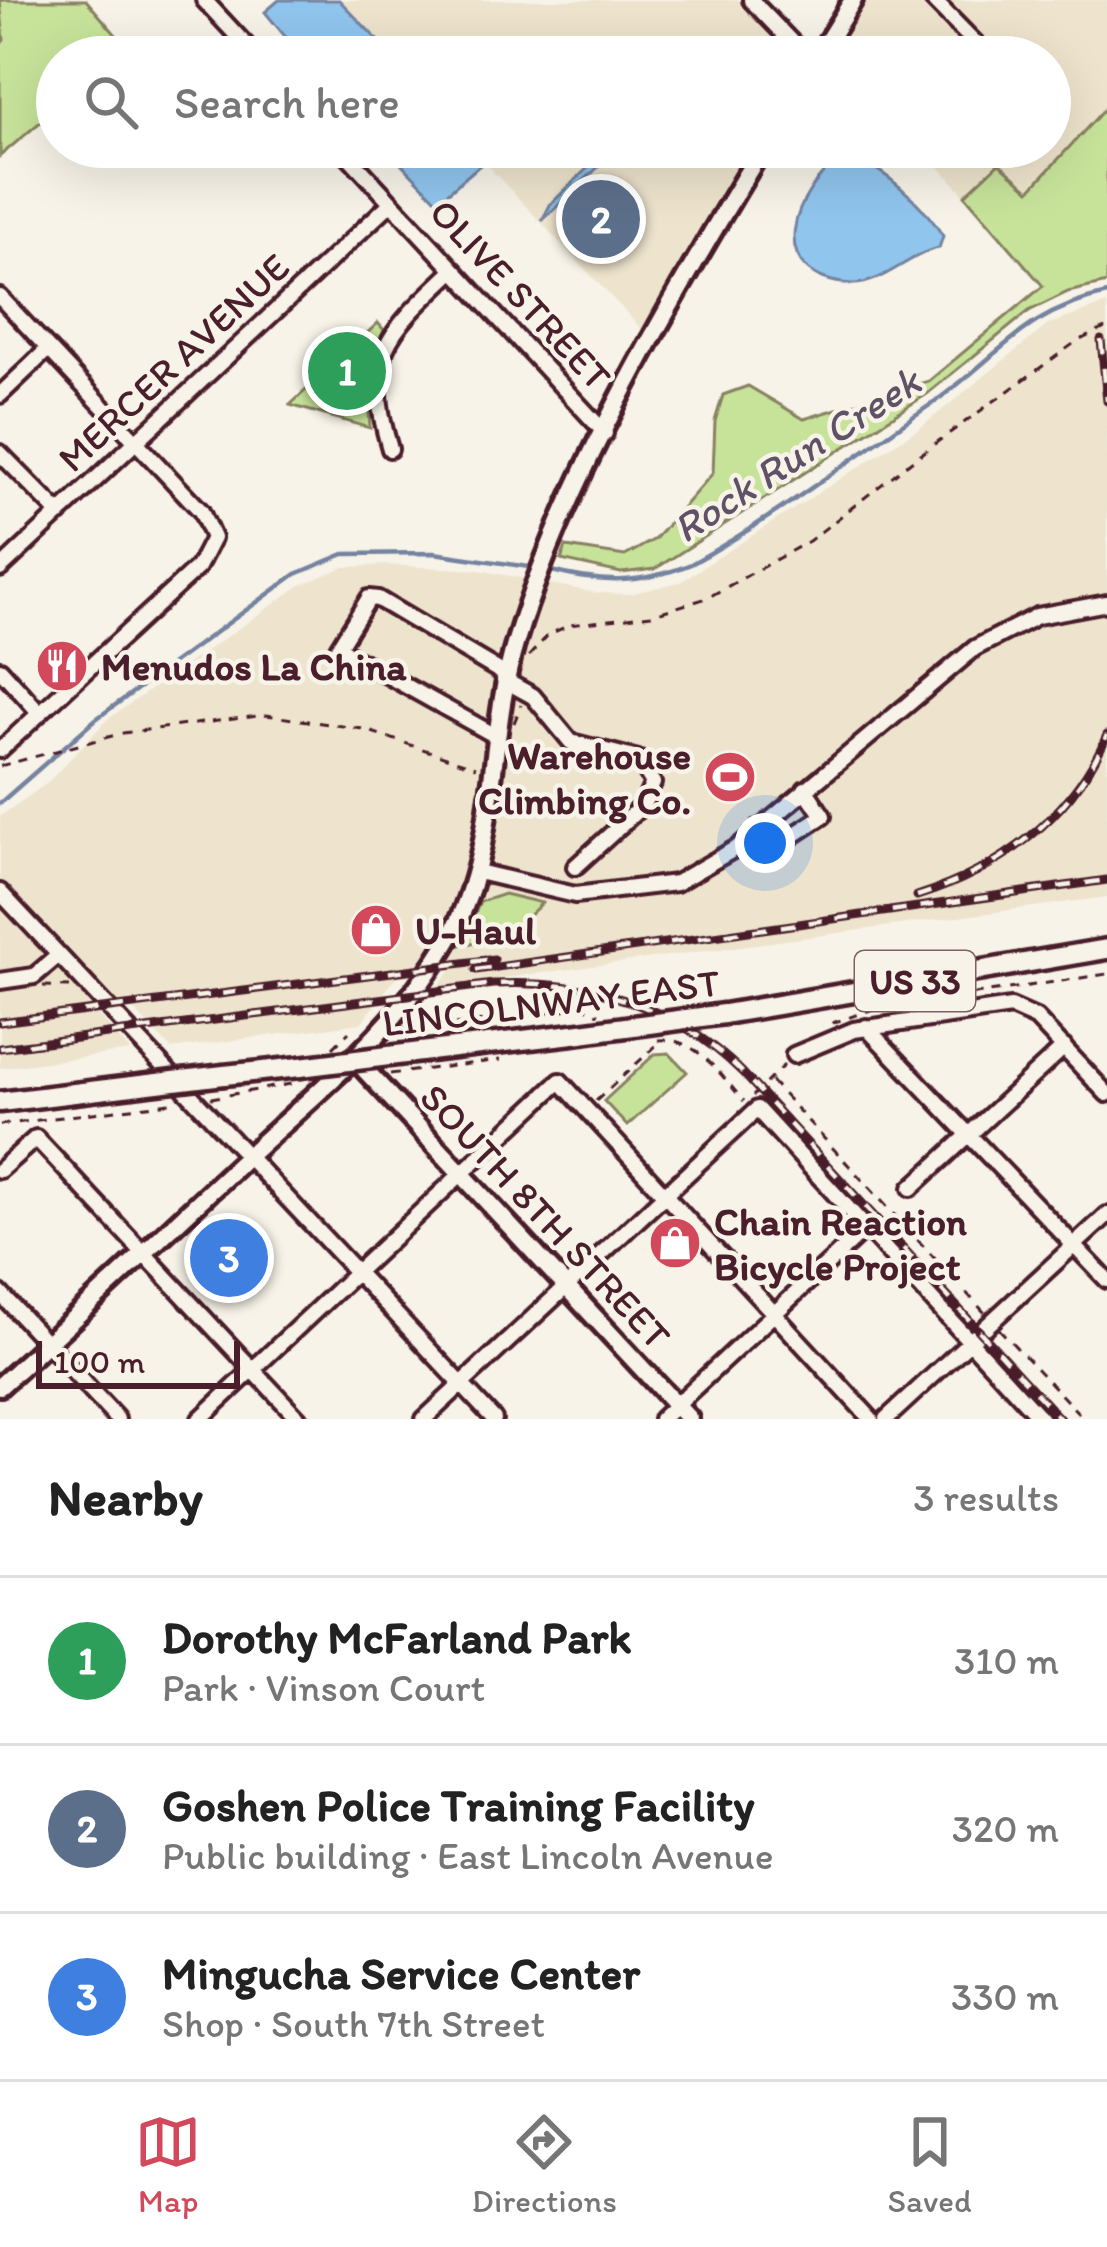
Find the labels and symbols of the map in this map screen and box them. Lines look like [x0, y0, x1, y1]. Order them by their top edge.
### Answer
pin: 2 [562, 174, 640, 264]
street label: OLIVE STREET [420, 189, 621, 400]
street label: MERCER AVENUE [48, 243, 299, 481]
pin: 1 [308, 326, 386, 416]
water label: Rock Run Creek [663, 354, 932, 553]
restaurant icon: Menudos La China [34, 638, 90, 694]
place label: Menudos La China [101, 643, 407, 690]
place label: Warehouse Climbing Co. [478, 732, 691, 824]
sports icon: Warehouse Climbing Co. [702, 749, 758, 805]
your location [735, 813, 795, 873]
shop icon: U-Haul [348, 902, 404, 958]
place label: U-Haul [415, 907, 537, 954]
road number: US 33 [855, 951, 975, 1011]
street label: LINCOLNWAY EAST [380, 958, 722, 1047]
street label: SOUTH 8TH STREET [410, 1074, 681, 1359]
place label: Chain Reaction Bicycle Project [714, 1198, 967, 1290]
pin: 3 [190, 1213, 268, 1303]
shop icon: Chain Reaction Bicycle Project [647, 1215, 703, 1271]
scale bar [36, 1335, 240, 1388]

